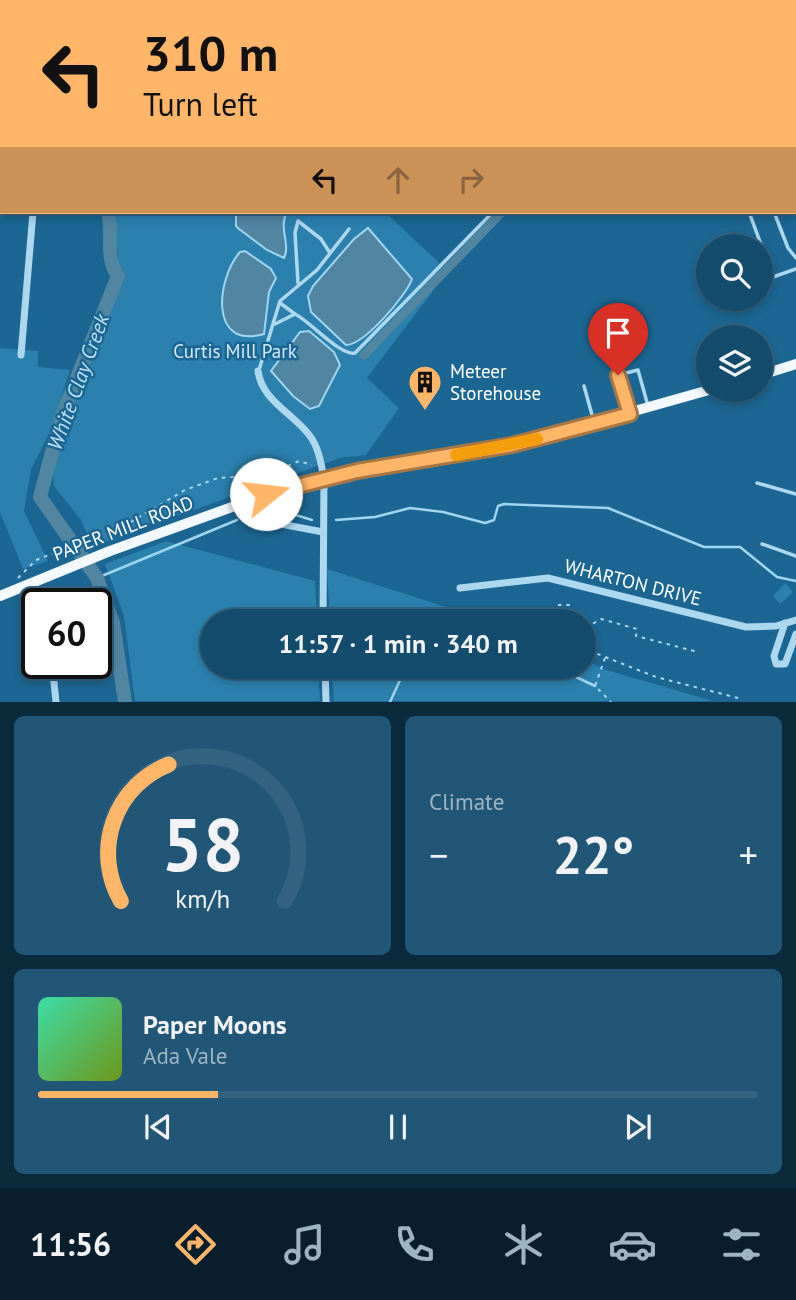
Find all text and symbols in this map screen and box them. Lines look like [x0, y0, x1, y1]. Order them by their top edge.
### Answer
text: 310 m [143, 21, 278, 85]
icon: left [28, 28, 119, 119]
text: Turn left [143, 83, 258, 125]
icon: left [306, 161, 344, 199]
icon: ahead [379, 161, 417, 199]
icon: right [452, 161, 490, 199]
map controls [696, 234, 773, 402]
button: search [696, 234, 773, 311]
pin [588, 303, 648, 375]
water label: White Clay Creek [41, 309, 116, 454]
icon: arrive [599, 314, 637, 352]
button: layers [696, 325, 773, 402]
park label: Curtis Mill Park [173, 339, 297, 363]
place label: Meteer Storehouse [450, 359, 541, 405]
building icon: Meteer Storehouse [406, 363, 444, 412]
position arrow [229, 457, 303, 531]
street label: PAPER MILL ROAD [49, 490, 197, 566]
street label: WHARTON DRIVE [562, 553, 704, 611]
speed limit sign: 60 [21, 588, 112, 679]
text: 11:57 · 1 min · 340 m [278, 627, 518, 660]
text: Climate [429, 787, 504, 816]
text: 58 [161, 798, 244, 892]
text: 22° [553, 821, 634, 888]
text: − [429, 830, 448, 879]
text: + [739, 830, 758, 879]
text: km/h [175, 883, 230, 915]
text: Paper Moons [143, 1008, 287, 1041]
text: Ada Vale [143, 1041, 227, 1070]
icon: previous [139, 1108, 177, 1146]
icon: pause [379, 1108, 417, 1146]
icon: next [619, 1108, 657, 1146]
icon: directions [171, 1220, 220, 1269]
icon: music [280, 1220, 329, 1269]
icon: phone [390, 1220, 439, 1269]
icon: climate [499, 1220, 548, 1269]
icon: car [608, 1220, 657, 1269]
icon: filters [717, 1220, 766, 1269]
text: 11:56 [30, 1223, 111, 1265]

